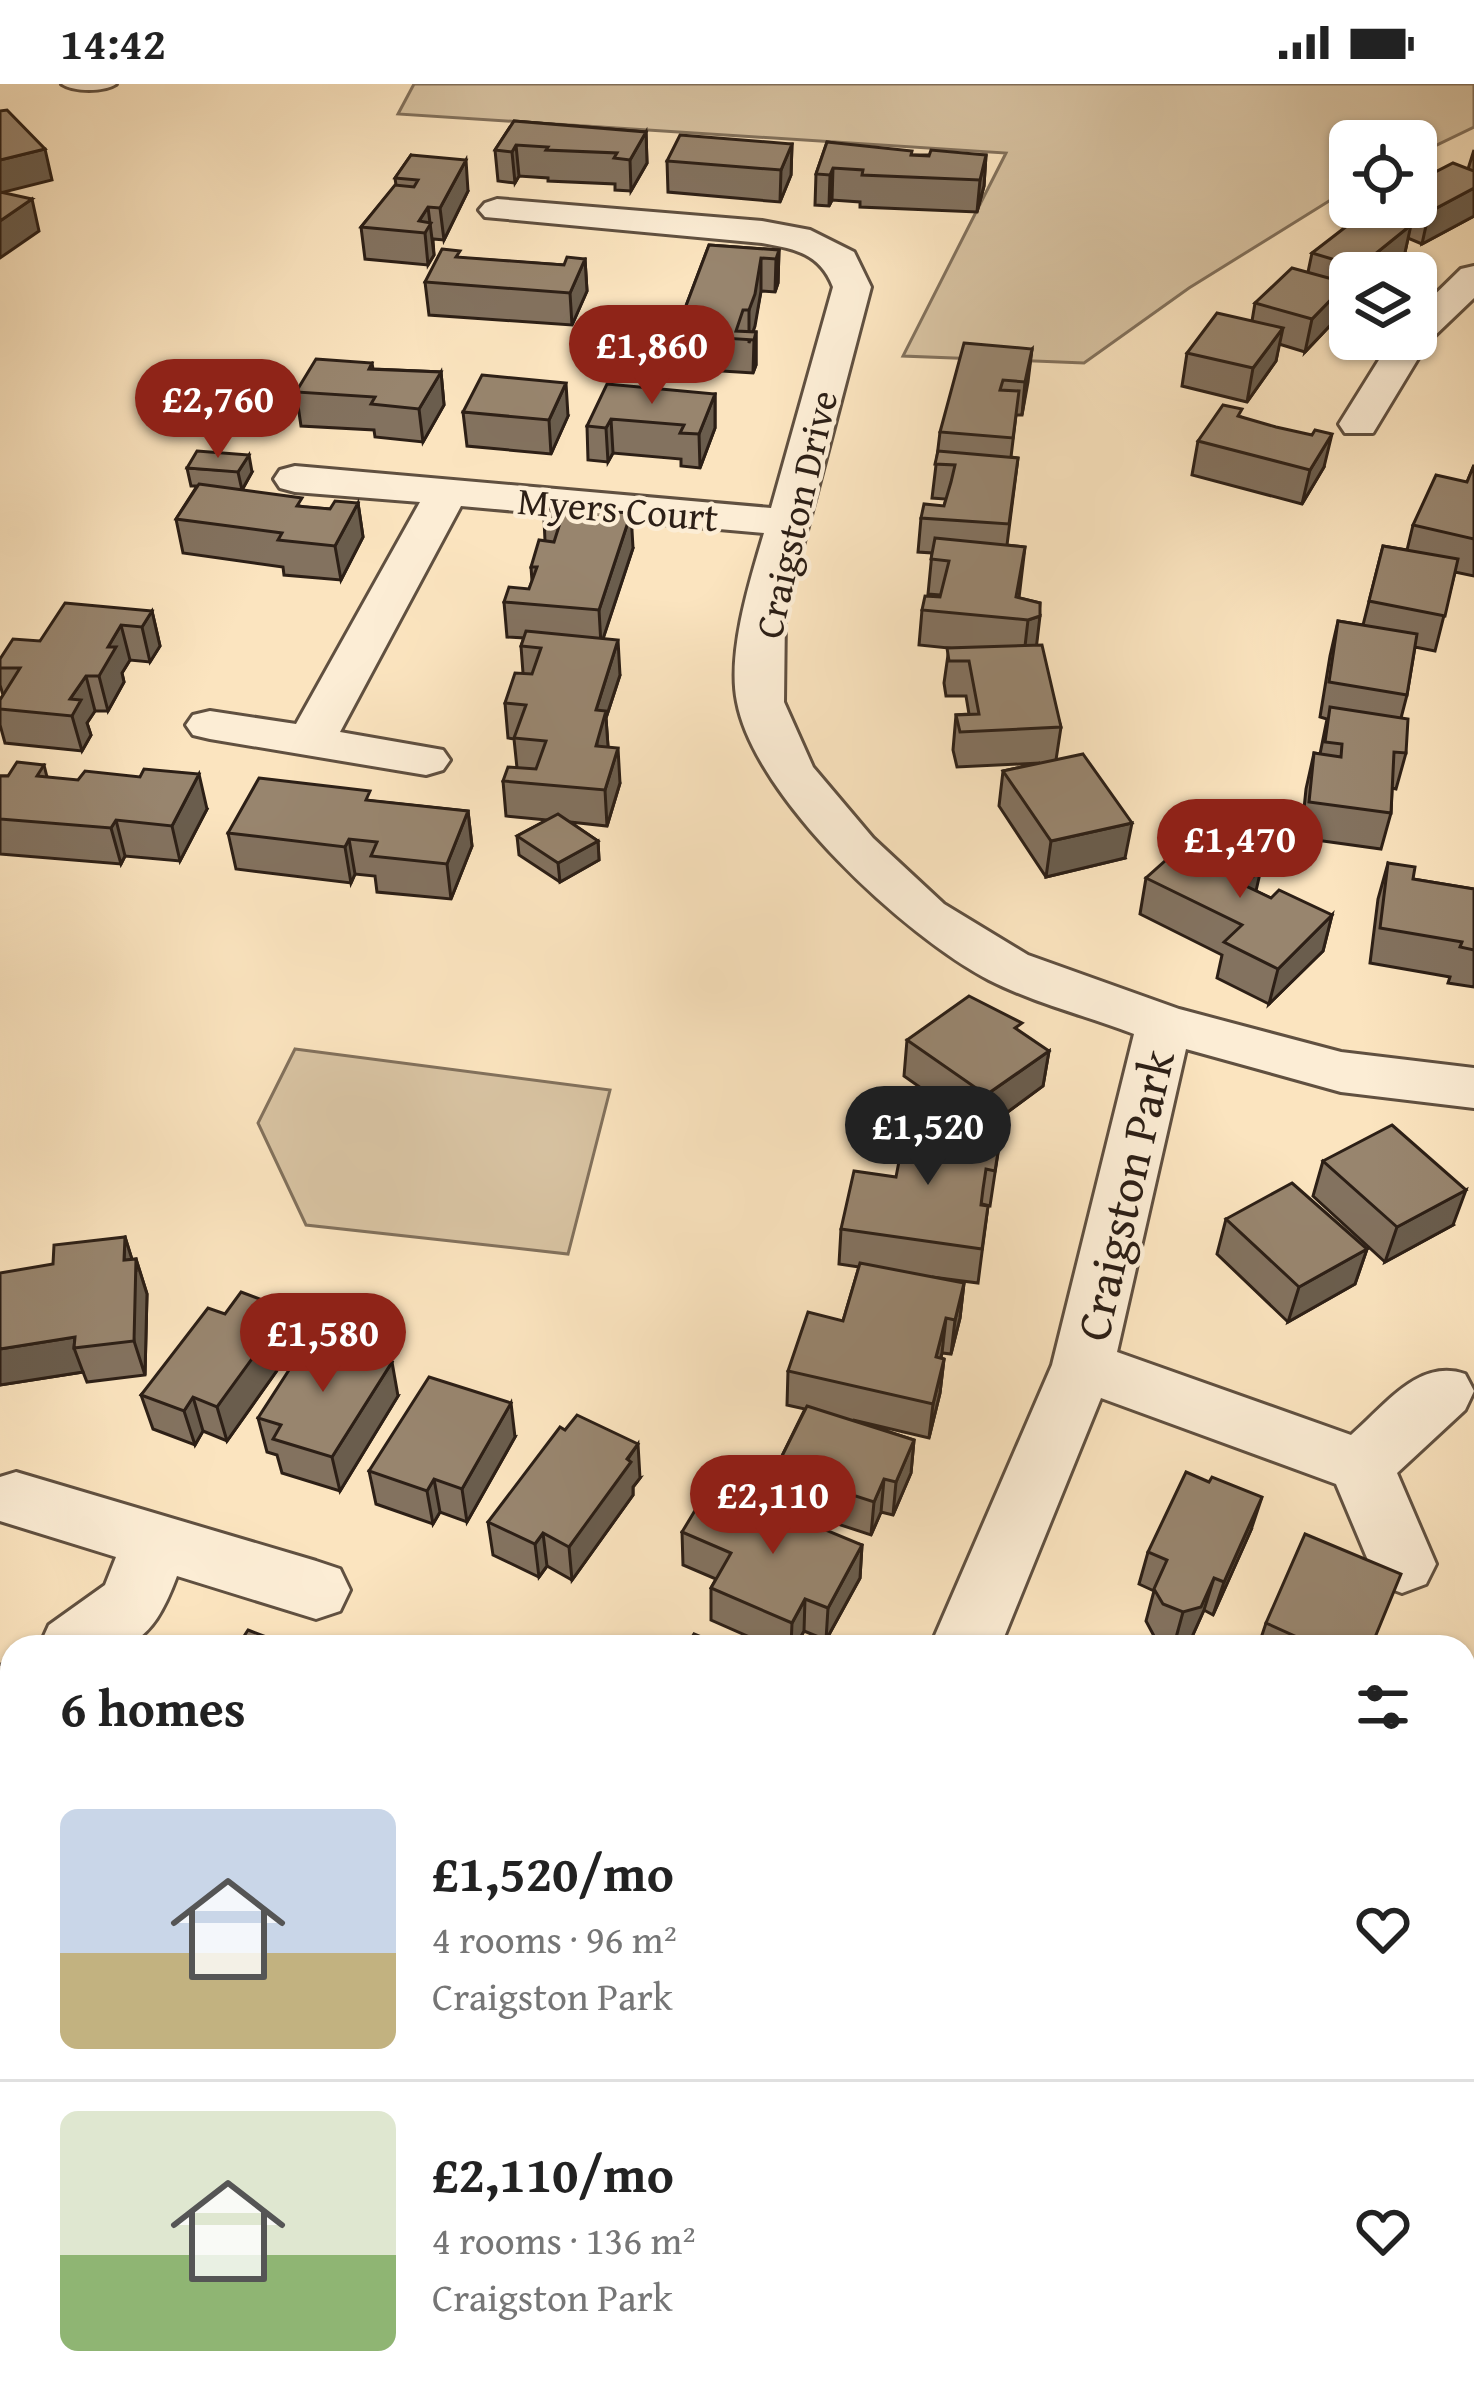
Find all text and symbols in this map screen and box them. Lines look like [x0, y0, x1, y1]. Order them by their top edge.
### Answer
text: 14:42 [60, 10, 166, 75]
map controls [1329, 120, 1437, 360]
button: locate [1329, 120, 1437, 228]
button: layers [1329, 252, 1437, 360]
pin: £1,860 [554, 305, 750, 407]
text: £1,860 [596, 315, 708, 372]
pin: £2,760 [120, 359, 316, 461]
text: £2,760 [162, 369, 274, 426]
street label: Craigston Drive [739, 384, 851, 644]
street label: Myers Court [515, 471, 721, 545]
pin: £1,470 [1142, 799, 1338, 901]
text: £1,470 [1184, 809, 1296, 866]
street label: Craigston Park [1056, 1042, 1192, 1347]
pin: £1,520 [830, 1086, 1026, 1188]
text: £1,520 [872, 1096, 984, 1153]
pin: £1,580 [225, 1293, 421, 1395]
text: £1,580 [267, 1303, 379, 1360]
pin: £2,110 [675, 1455, 871, 1557]
text: £2,110 [717, 1465, 829, 1522]
text: 6 homes [60, 1670, 246, 1745]
icon: filters [1350, 1674, 1416, 1740]
text: £1,520/mo [432, 1835, 674, 1910]
icon: home [156, 1857, 300, 2001]
icon: heart [1350, 1896, 1416, 1962]
text: 4 rooms · 96 m² [432, 1910, 677, 1967]
text: Craigston Park [432, 1967, 673, 2024]
text: £2,110/mo [432, 2136, 674, 2211]
icon: home [156, 2159, 300, 2303]
icon: heart [1350, 2198, 1416, 2264]
text: 4 rooms · 136 m² [432, 2211, 696, 2268]
text: Craigston Park [432, 2268, 673, 2325]

